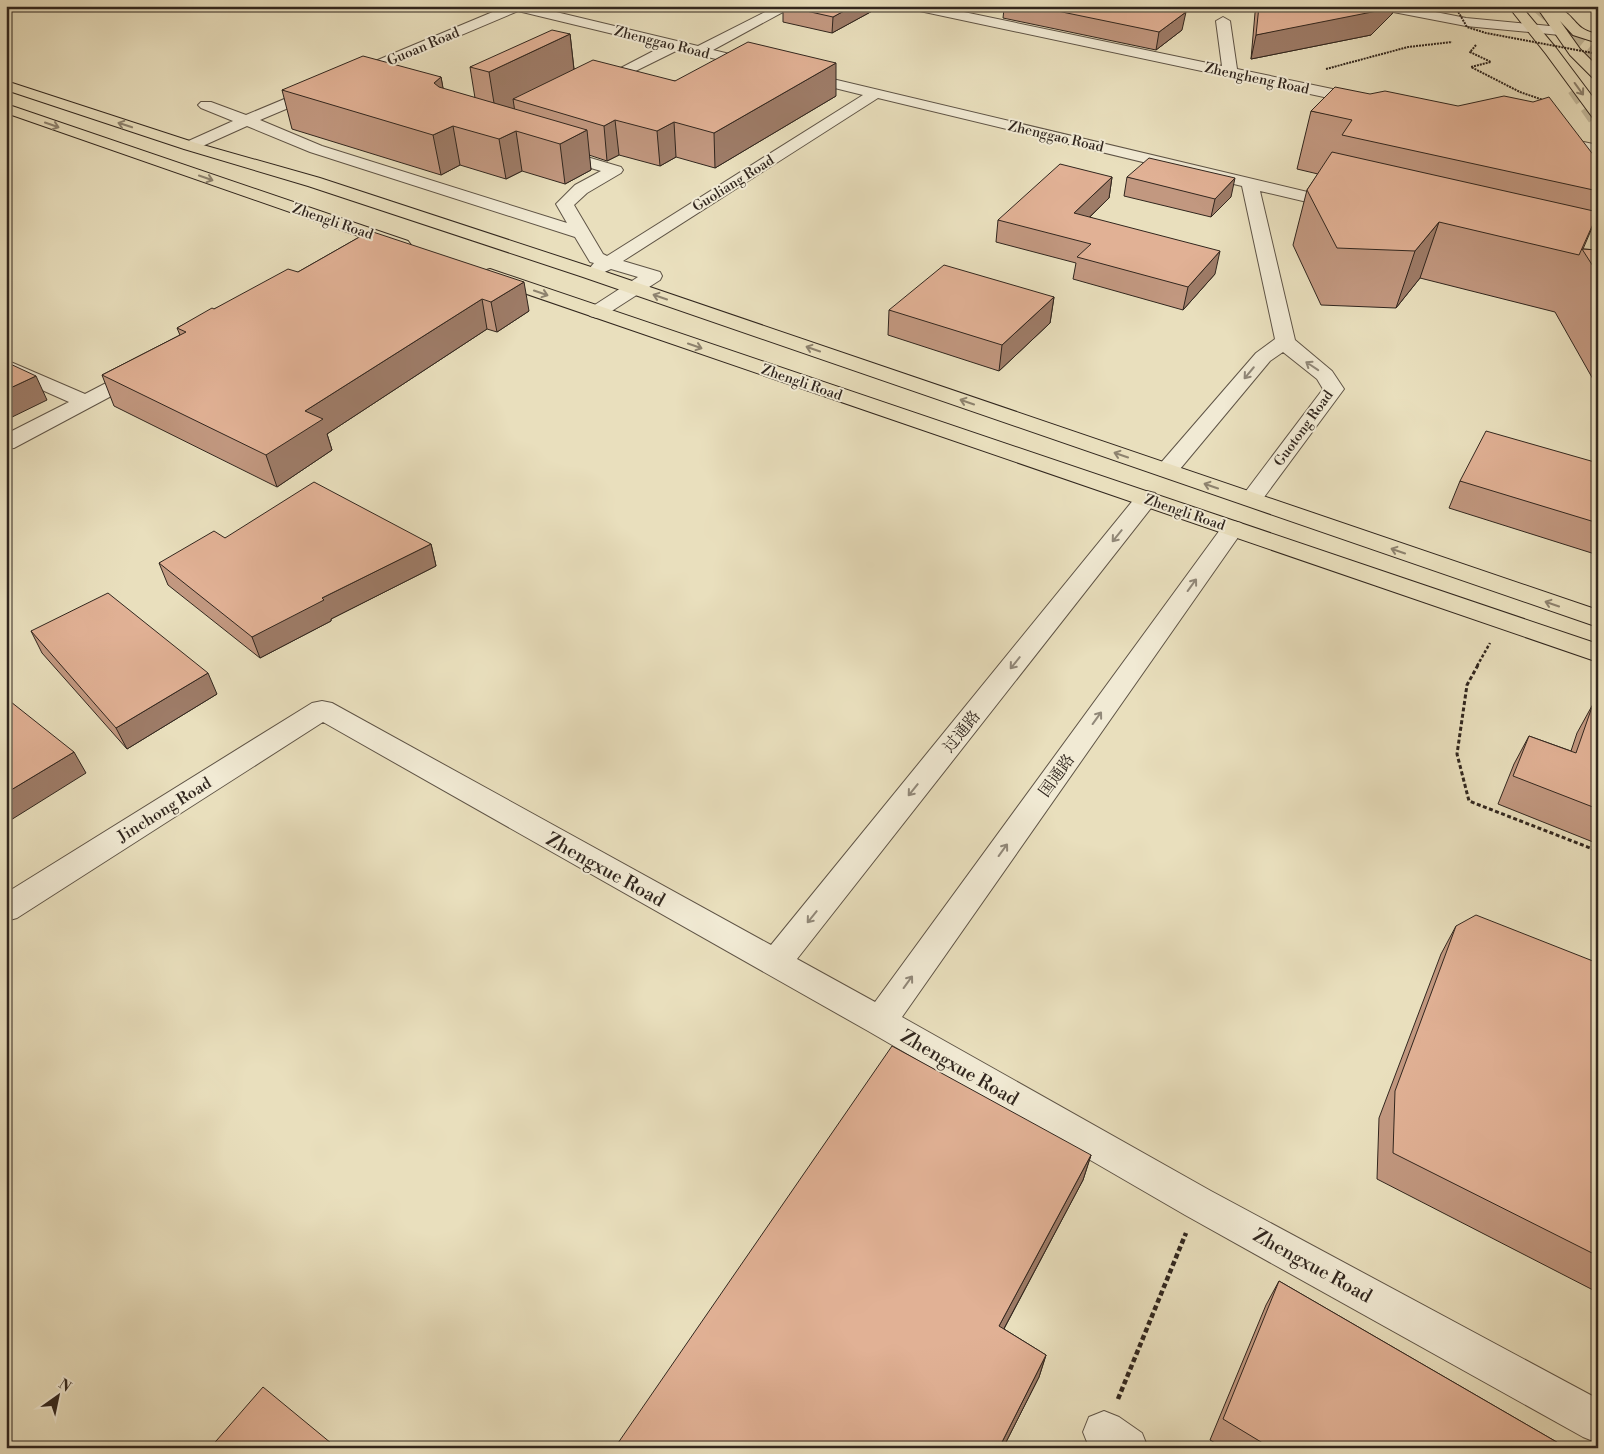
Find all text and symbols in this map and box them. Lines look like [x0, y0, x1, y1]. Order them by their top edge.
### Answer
street label: Zhenggao Road [612, 22, 711, 64]
street label: Guoan Road [384, 24, 462, 70]
street label: Zhengheng Road [1203, 59, 1311, 99]
one-way arrow [1573, 82, 1584, 95]
street label: Zhenggao Road [1006, 117, 1105, 157]
one-way arrow [44, 120, 60, 130]
one-way arrow [118, 120, 133, 129]
street label: Guoliang Road [689, 152, 778, 216]
one-way arrow [198, 173, 214, 183]
street label: Zhengli Road [290, 200, 375, 244]
one-way arrow [533, 289, 549, 298]
one-way arrow [652, 292, 668, 301]
one-way arrow [687, 342, 703, 351]
one-way arrow [806, 344, 822, 354]
one-way arrow [1305, 360, 1319, 371]
street label: Zhengli Road [759, 361, 844, 405]
one-way arrow [1243, 367, 1255, 380]
street label: Guotong Road [1270, 387, 1337, 470]
one-way arrow [960, 397, 975, 406]
one-way arrow [1113, 449, 1129, 459]
one-way arrow [1204, 481, 1220, 490]
street label: Zhengli Road [1142, 491, 1227, 535]
one-way arrow [1111, 530, 1122, 543]
one-way arrow [1390, 545, 1406, 555]
one-way arrow [1187, 579, 1197, 593]
one-way arrow [1544, 598, 1560, 608]
one-way arrow [1010, 656, 1021, 669]
street label: 过通路 [939, 707, 985, 757]
one-way arrow [1092, 711, 1103, 725]
street label: 国通路 [1035, 750, 1079, 801]
street label: Jinchong Road [113, 773, 215, 847]
one-way arrow [908, 783, 919, 796]
street label: Zhengxue Road [542, 827, 669, 913]
one-way arrow [998, 843, 1008, 857]
one-way arrow [806, 910, 817, 923]
one-way arrow [903, 975, 913, 989]
street label: Zhengxue Road [896, 1024, 1023, 1111]
street label: Zhengxue Road [1249, 1223, 1376, 1309]
north arrow [32, 1372, 82, 1422]
text: N [55, 1375, 74, 1397]

